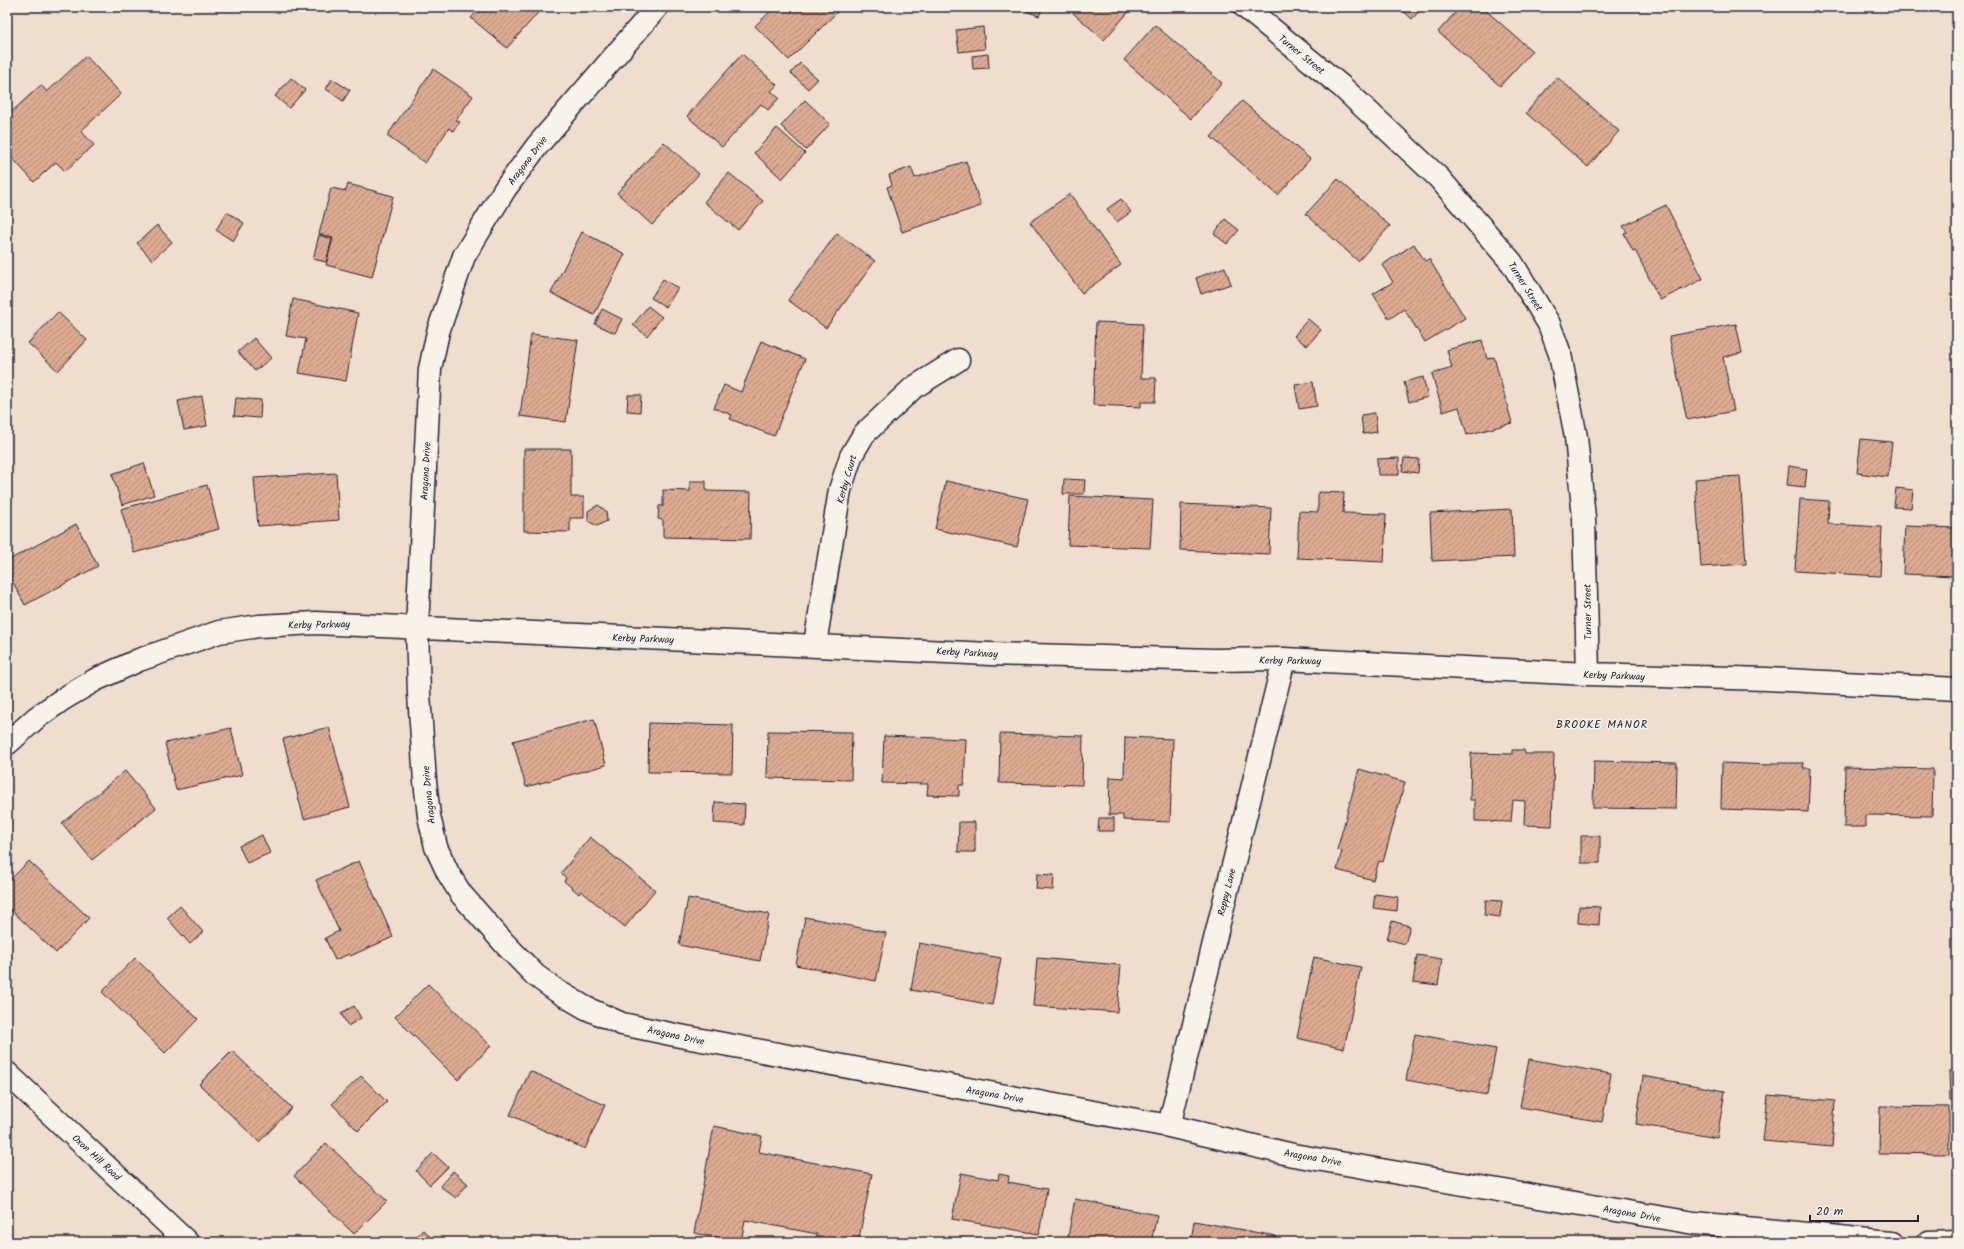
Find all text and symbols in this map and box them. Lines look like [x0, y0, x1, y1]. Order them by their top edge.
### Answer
street label: Turner Street [1275, 31, 1328, 79]
street label: Aragona Drive [504, 132, 552, 189]
street label: Turner Street [1504, 259, 1547, 315]
street label: Aragona Drive [416, 441, 436, 501]
street label: Kerby Court [832, 453, 862, 506]
street label: Turner Street [1580, 584, 1596, 640]
street label: Kerby Parkway [288, 616, 350, 634]
street label: Kerby Parkway [612, 630, 674, 648]
street label: Kerby Parkway [936, 643, 999, 663]
street label: Kerby Parkway [1259, 652, 1321, 670]
street label: Kerby Parkway [1583, 667, 1645, 685]
district label: BROOKE MANOR [1556, 716, 1648, 734]
street label: Aragona Drive [418, 765, 440, 825]
street label: Reppy Lane [1213, 866, 1241, 918]
street label: Aragona Drive [646, 1022, 706, 1050]
street label: Aragona Drive [965, 1082, 1025, 1108]
street label: Oxon Hill Road [68, 1131, 125, 1186]
street label: Aragona Drive [1283, 1145, 1343, 1171]
scale bar [1810, 1197, 1918, 1223]
street label: Aragona Drive [1602, 1201, 1662, 1227]
text: 20 m [1816, 1202, 1844, 1221]

